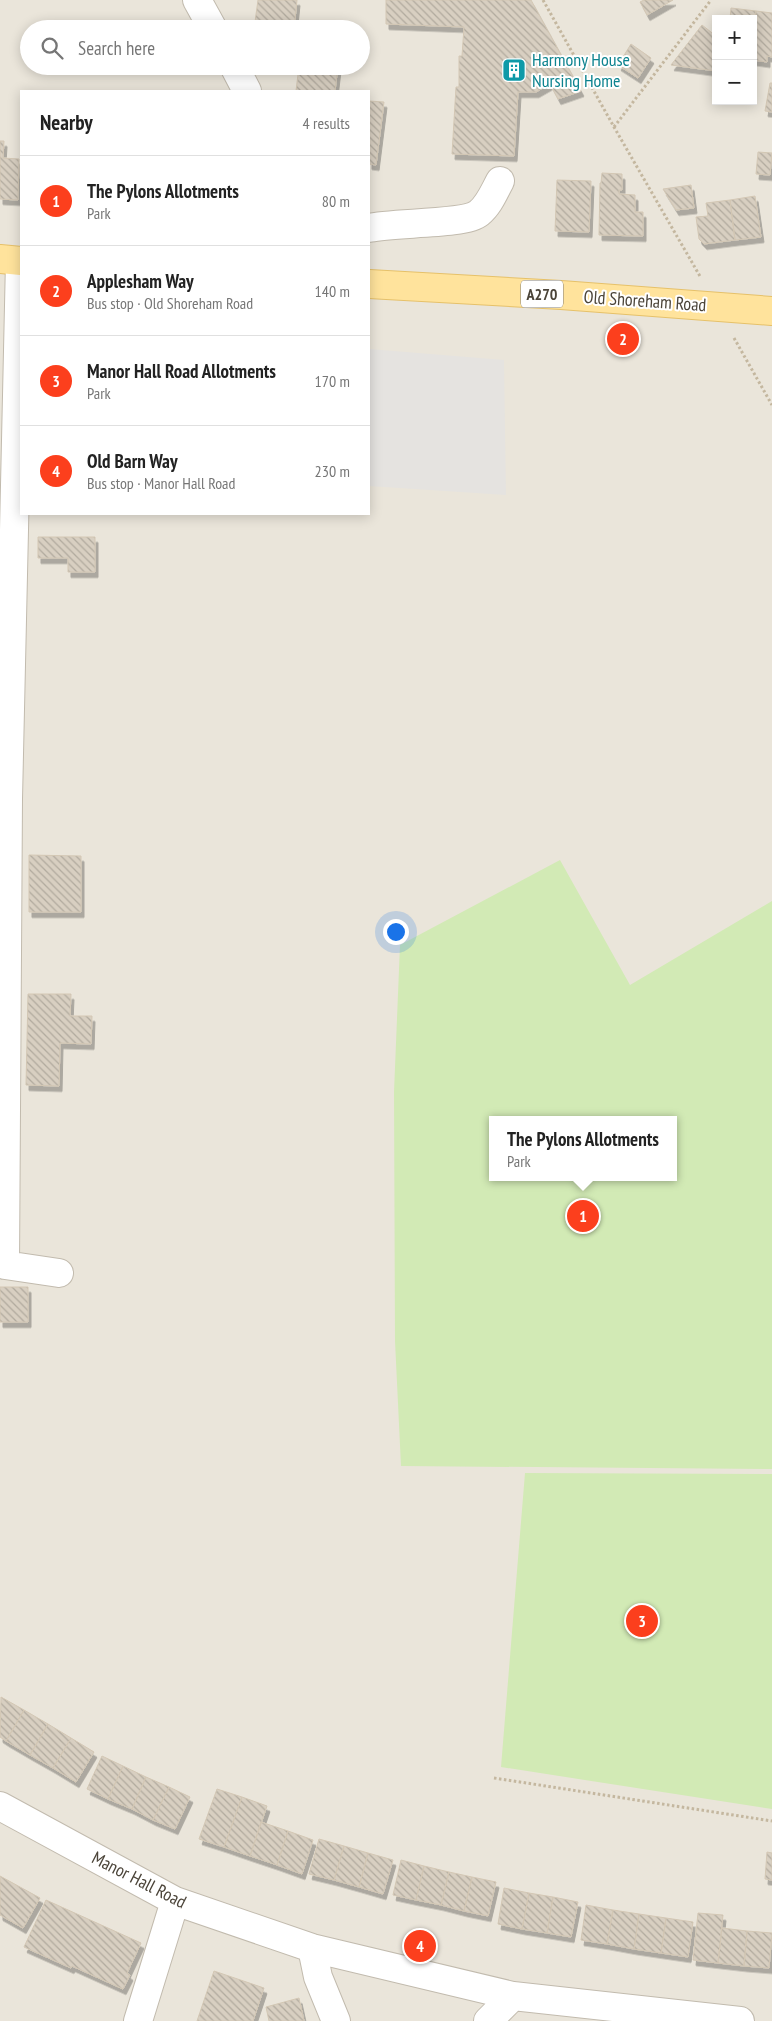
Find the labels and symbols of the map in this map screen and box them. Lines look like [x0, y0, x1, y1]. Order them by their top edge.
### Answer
place label: Harmony House Nursing Home [532, 48, 630, 92]
building icon: Harmony House Nursing Home [501, 57, 527, 83]
road number: A270 [521, 280, 563, 308]
street label: Old Shoreham Road [583, 285, 707, 316]
pin: 2 [607, 320, 639, 358]
your location [383, 919, 409, 945]
pin: 1 [567, 1197, 599, 1235]
pin: 3 [626, 1602, 658, 1640]
street label: Manor Hall Road [88, 1846, 190, 1913]
pin: 4 [404, 1927, 436, 1965]

